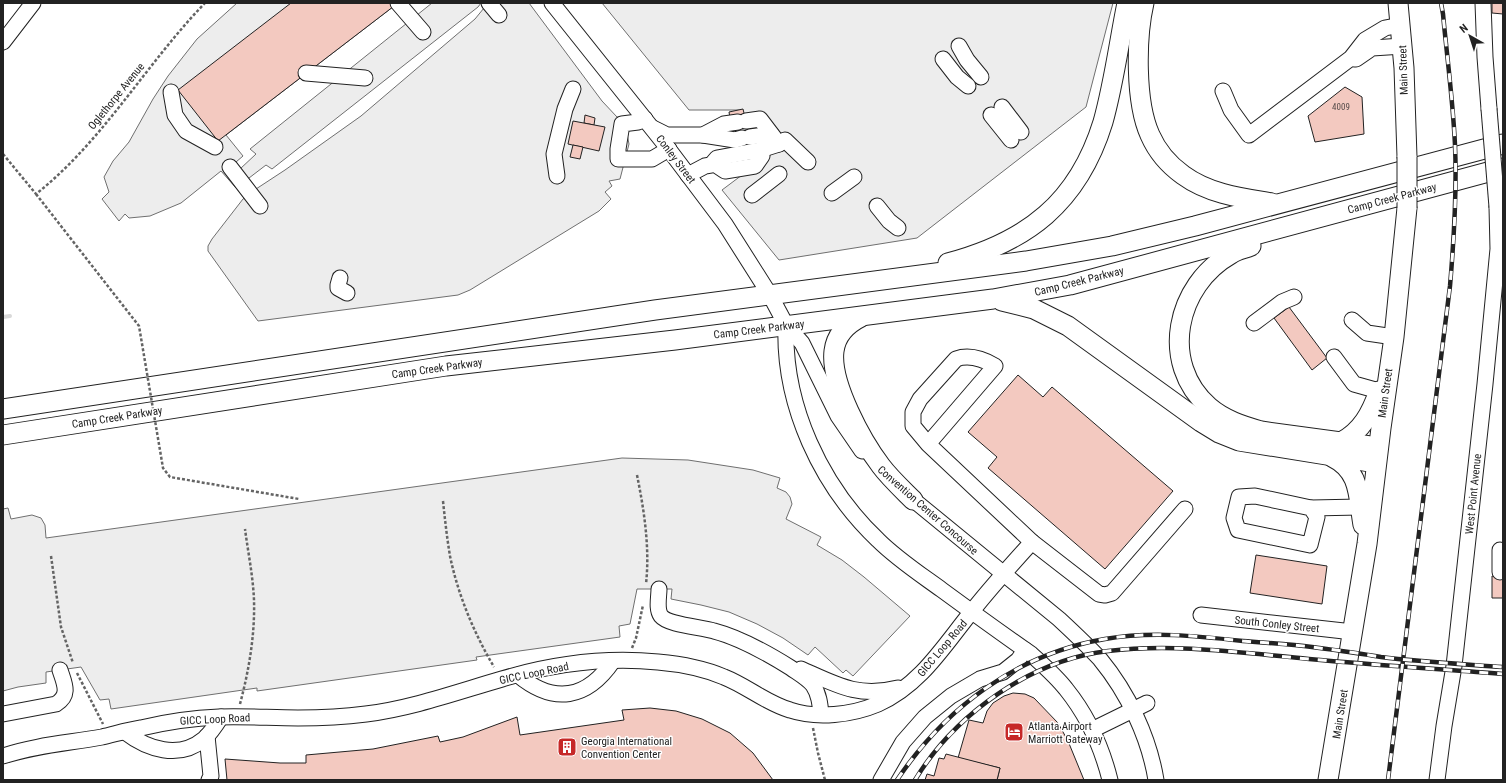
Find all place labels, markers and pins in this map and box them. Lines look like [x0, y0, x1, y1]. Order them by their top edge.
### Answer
place label: Atlanta Airport Marriott Gateway [1028, 720, 1103, 746]
hotel icon: Atlanta Airport Marriott Gateway [1003, 721, 1025, 743]
place label: Georgia International Convention Center [581, 735, 672, 761]
building icon: Georgia International Convention Center [556, 736, 578, 758]

